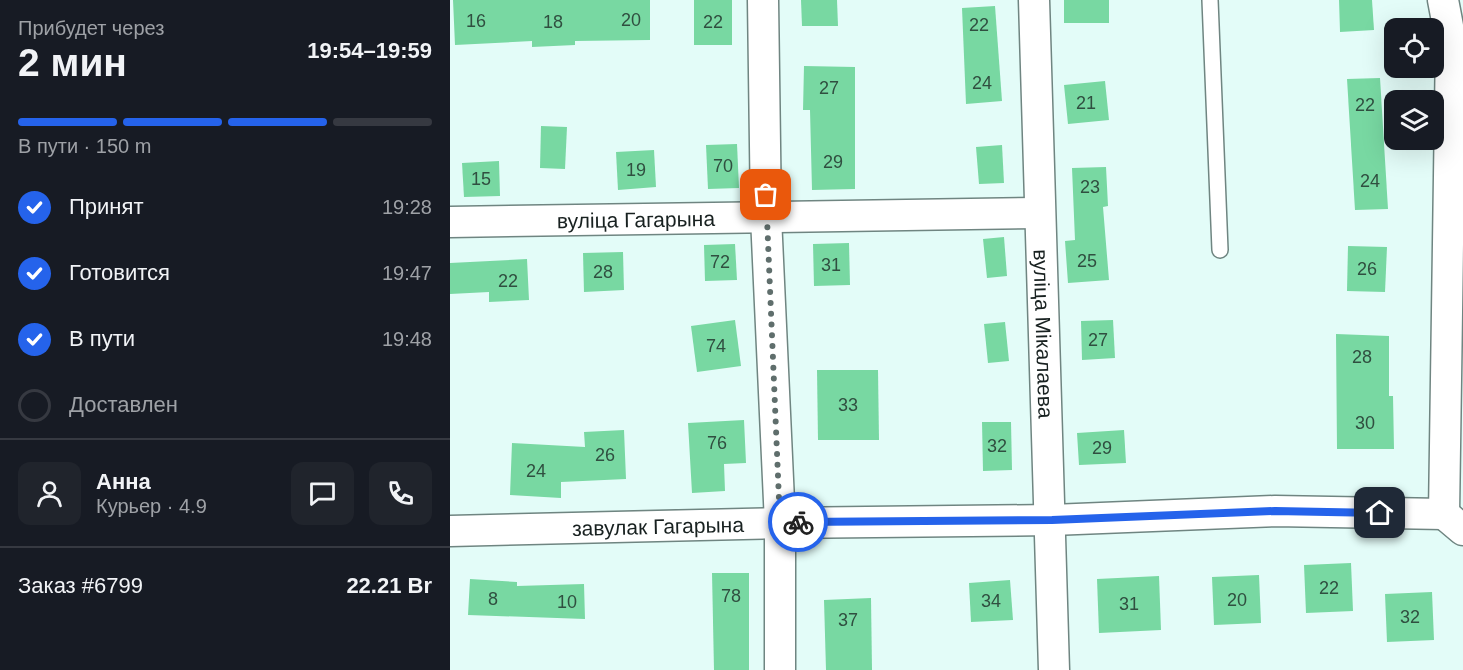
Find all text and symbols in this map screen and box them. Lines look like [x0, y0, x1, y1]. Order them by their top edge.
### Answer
house number: 20 [621, 10, 641, 30]
house number: 16 [466, 11, 486, 31]
house number: 18 [543, 12, 563, 32]
house number: 22 [703, 12, 723, 32]
house number: 22 [969, 15, 989, 35]
text: Прибудет через [18, 17, 164, 39]
map controls [1384, 18, 1444, 150]
button: locate [1384, 18, 1444, 78]
text: 19:54–19:59 [307, 38, 432, 63]
text: 2 мин [18, 41, 127, 84]
house number: 24 [972, 73, 992, 93]
house number: 27 [819, 78, 839, 98]
button: layers [1384, 90, 1444, 150]
house number: 21 [1076, 93, 1096, 113]
house number: 22 [1355, 95, 1375, 115]
text: В пути · 150 m [18, 135, 151, 157]
house number: 29 [823, 152, 843, 172]
house number: 70 [713, 156, 733, 176]
house number: 19 [626, 160, 646, 180]
house number: 15 [471, 169, 491, 189]
pin [740, 169, 791, 220]
house number: 24 [1360, 171, 1380, 191]
house number: 23 [1080, 177, 1100, 197]
icon: bag [749, 178, 782, 211]
icon: check [18, 191, 51, 224]
text: Принят [69, 194, 143, 219]
text: 19:28 [382, 196, 432, 218]
street label: вуліца Гагарына [557, 206, 716, 232]
street label: вуліца Мікалаева [1030, 249, 1058, 419]
house number: 25 [1077, 251, 1097, 271]
house number: 72 [710, 252, 730, 272]
house number: 31 [821, 255, 841, 275]
icon: check [18, 257, 51, 290]
house number: 26 [1357, 259, 1377, 279]
text: Готовится [69, 260, 170, 285]
text: 19:47 [382, 262, 432, 284]
house number: 28 [593, 262, 613, 282]
house number: 22 [498, 271, 518, 291]
icon: check [18, 323, 51, 356]
text: В пути [69, 326, 135, 351]
text: 19:48 [382, 328, 432, 350]
house number: 27 [1088, 330, 1108, 350]
house number: 74 [706, 336, 726, 356]
house number: 28 [1352, 347, 1372, 367]
text: Доставлен [69, 392, 178, 417]
house number: 33 [838, 395, 858, 415]
house number: 30 [1355, 413, 1375, 433]
house number: 76 [707, 433, 727, 453]
house number: 32 [987, 436, 1007, 456]
house number: 29 [1092, 438, 1112, 458]
house number: 26 [595, 445, 615, 465]
house number: 24 [526, 461, 546, 481]
button: person [18, 462, 81, 525]
button: chat [291, 462, 354, 525]
button: phone [369, 462, 432, 525]
text: Анна [96, 469, 151, 494]
pin [1354, 487, 1405, 538]
courier [768, 492, 828, 552]
text: Курьер · 4.9 [96, 495, 207, 517]
icon: home [1363, 496, 1396, 529]
icon: bike [782, 506, 815, 539]
street label: завулак Гагарына [572, 512, 744, 540]
text: Заказ #6799 [18, 573, 143, 598]
text: 22.21 Br [346, 573, 432, 598]
house number: 22 [1319, 578, 1339, 598]
house number: 78 [721, 586, 741, 606]
house number: 8 [488, 589, 498, 609]
house number: 20 [1227, 590, 1247, 610]
house number: 34 [981, 591, 1001, 611]
house number: 10 [557, 592, 577, 612]
house number: 31 [1119, 594, 1139, 614]
house number: 32 [1400, 607, 1420, 627]
house number: 37 [838, 610, 858, 630]

